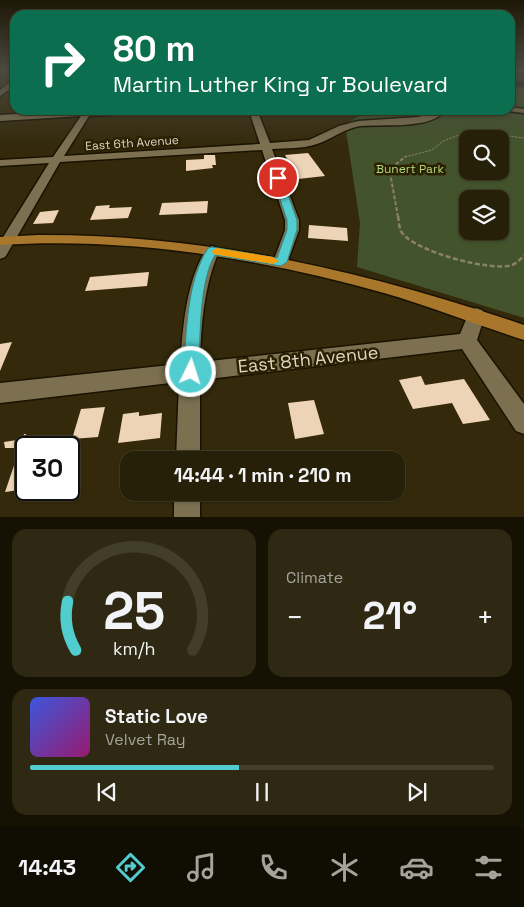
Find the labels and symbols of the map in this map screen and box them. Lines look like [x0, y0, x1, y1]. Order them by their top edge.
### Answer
street label: East 6th Avenue [85, 132, 179, 154]
pin [257, 157, 299, 199]
park label: Bunert Park [376, 161, 444, 177]
street label: East 8th Avenue [237, 340, 379, 378]
position arrow [164, 345, 216, 397]
speed limit sign: 30 [15, 436, 80, 501]

